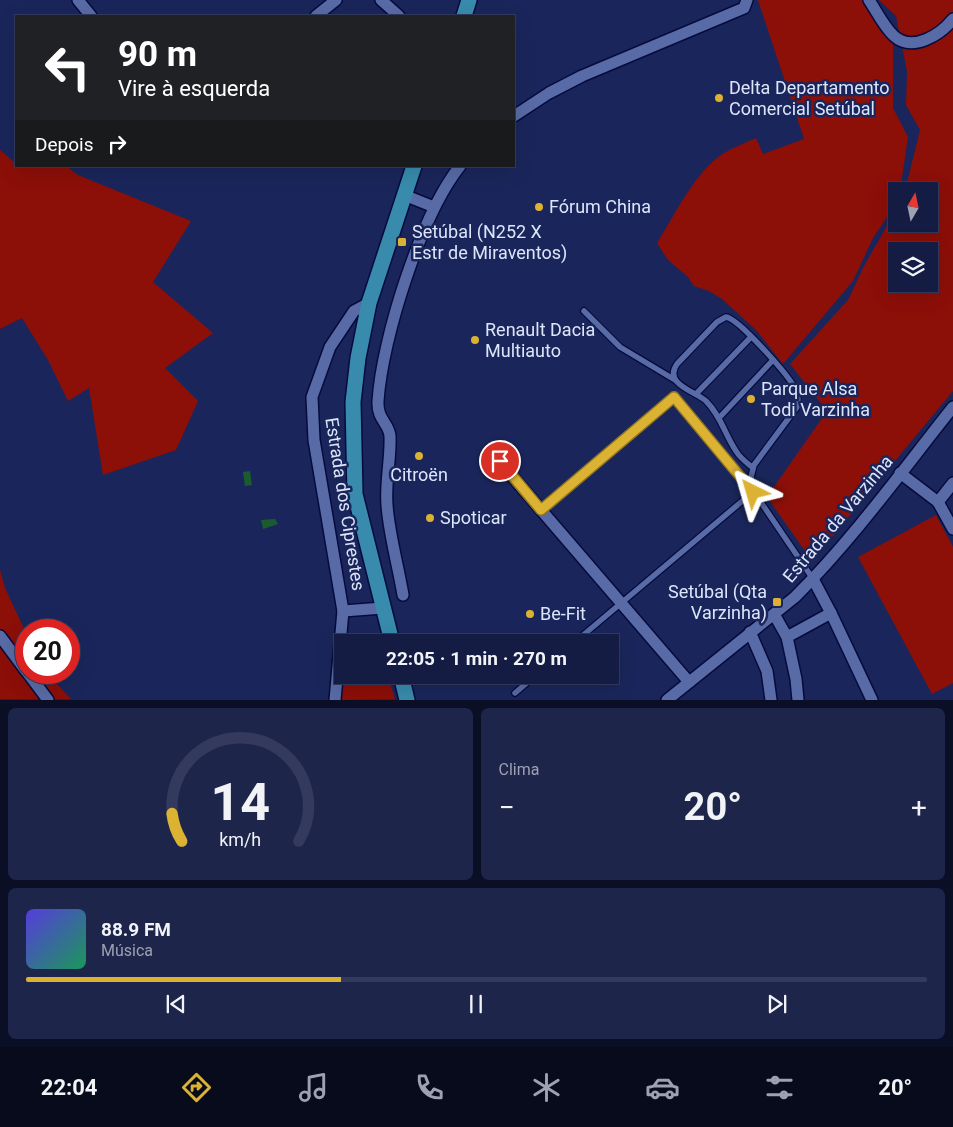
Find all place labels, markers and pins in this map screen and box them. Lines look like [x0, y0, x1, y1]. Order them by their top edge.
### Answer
place label: Delta Departamento Comercial Setúbal [729, 77, 890, 119]
marker: Delta Departamento Comercial Setúbal [713, 92, 725, 104]
place label: Fórum China [549, 196, 651, 217]
marker: Fórum China [533, 201, 545, 213]
place label: Setúbal (N252 X Estr de Miraventos) [412, 221, 567, 264]
marker: Setúbal (N252 X Estr de Miraventos) [396, 236, 408, 248]
place label: Renault Dacia Multiauto [485, 319, 595, 361]
marker: Renault Dacia Multiauto [469, 334, 481, 346]
place label: Parque Alsa Todi Varzinha [761, 378, 870, 420]
marker: Parque Alsa Todi Varzinha [745, 393, 757, 405]
pin [479, 440, 521, 482]
marker: Citroën [413, 450, 425, 462]
place label: Citroën [390, 464, 448, 485]
place label: Spoticar [440, 507, 507, 528]
marker: Spoticar [424, 512, 436, 524]
place label: Setúbal (Qta Varzinha) [668, 581, 767, 624]
marker: Setúbal (Qta Varzinha) [771, 596, 783, 608]
place label: Be-Fit [540, 603, 586, 624]
marker: Be-Fit [524, 608, 536, 620]

